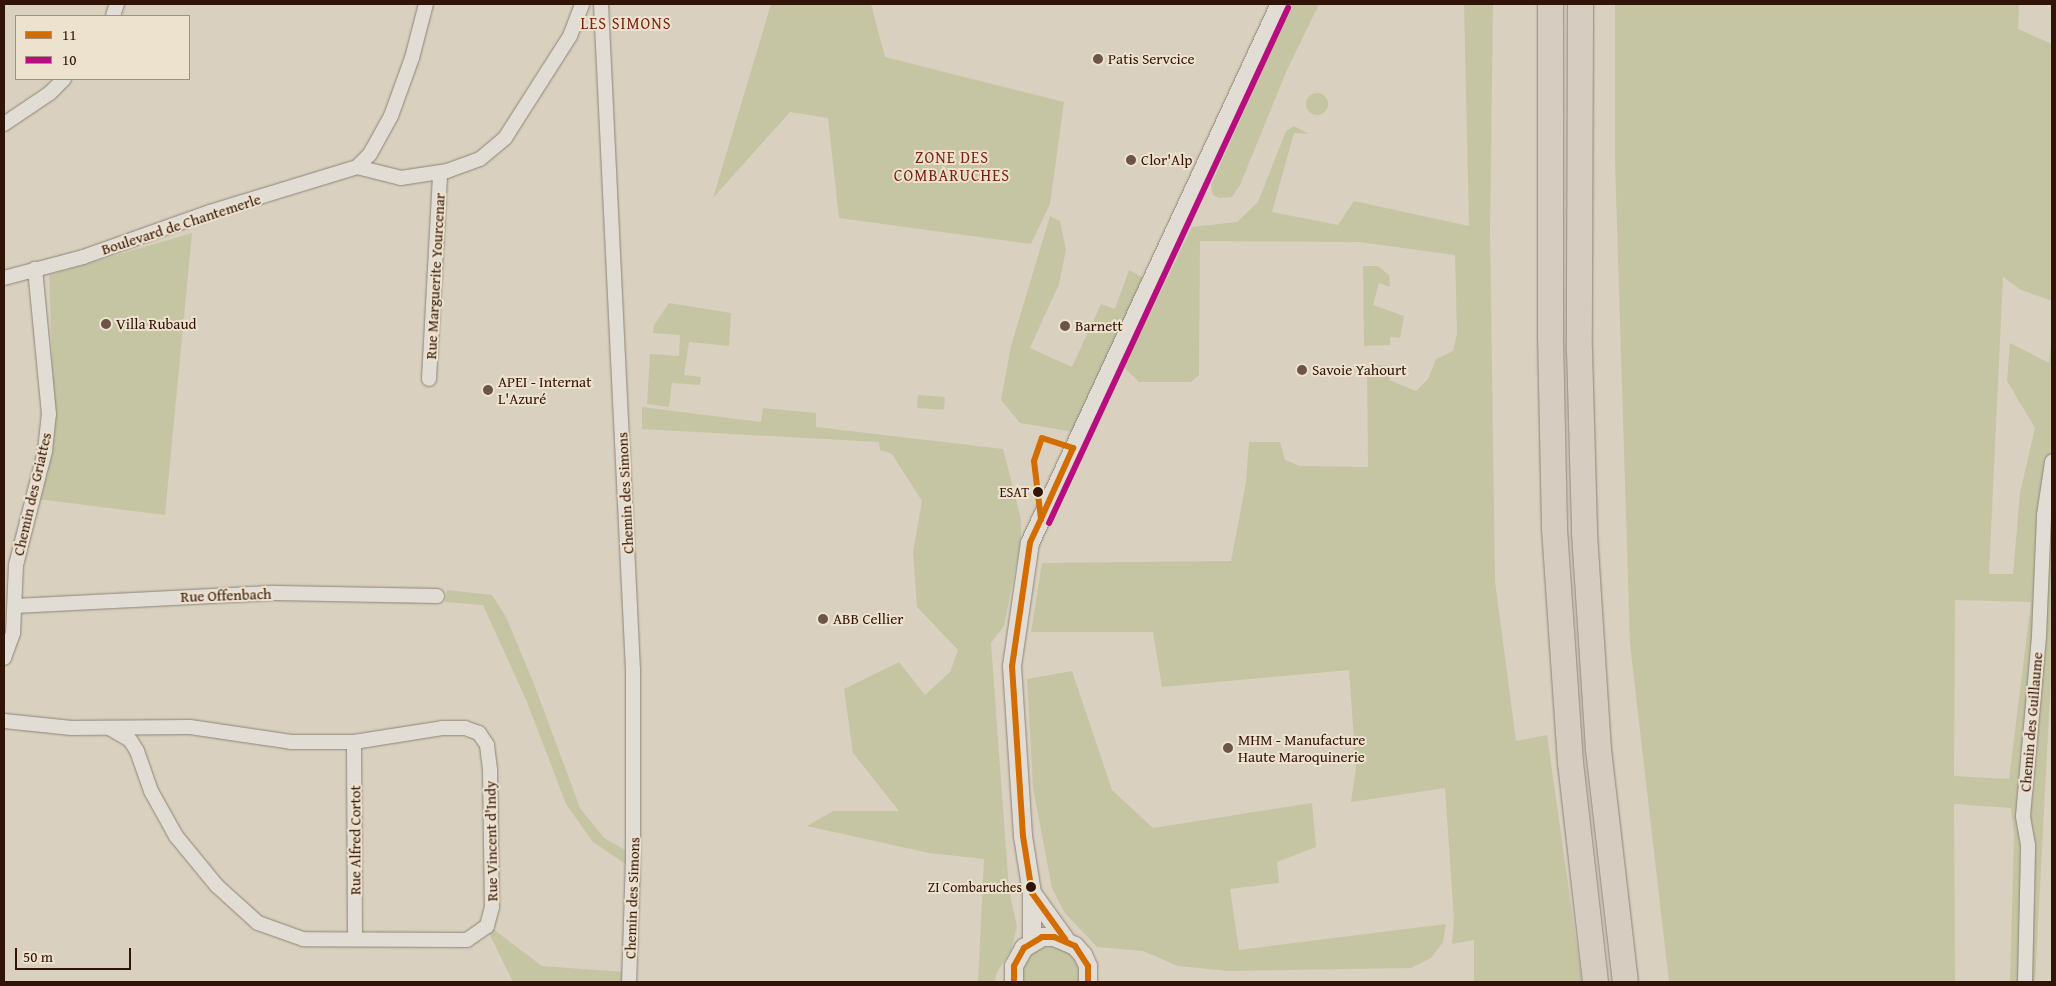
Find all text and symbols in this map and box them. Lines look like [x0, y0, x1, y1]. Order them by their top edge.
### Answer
district label: LES SIMONS [579, 13, 673, 33]
legend [15, 15, 190, 80]
text: 11 [62, 24, 76, 45]
text: 10 [62, 49, 76, 70]
place label: Patis Servcice [1108, 50, 1194, 68]
marker: Patis Servcice [1092, 53, 1104, 65]
district label: ZONE DES COMBARUCHES [892, 147, 1012, 185]
place label: Clor'Alp [1141, 151, 1192, 169]
marker: Clor'Alp [1125, 154, 1137, 166]
street label: Boulevard de Chantemerle [99, 190, 263, 258]
street label: Rue Marguerite Yourcenar [422, 192, 448, 360]
place label: Villa Rubaud [116, 315, 197, 333]
place label: Barnett [1075, 317, 1123, 335]
marker: Villa Rubaud [100, 318, 112, 330]
marker: Barnett [1059, 320, 1071, 332]
place label: Savoie Yahourt [1312, 361, 1406, 379]
marker: Savoie Yahourt [1296, 364, 1308, 376]
place label: APEI - Internat L'Azuré [498, 372, 591, 407]
marker: APEI - Internat L'Azuré [482, 384, 494, 396]
street label: Chemin des Griattes [9, 431, 55, 557]
street label: Chemin des Simons [613, 432, 637, 554]
place label: ESAT [999, 484, 1029, 500]
marker: ESAT [1033, 487, 1043, 497]
street label: Rue Offenbach [180, 584, 272, 606]
place label: ABB Cellier [833, 610, 903, 628]
marker: ABB Cellier [817, 613, 829, 625]
street label: Chemin des Guillaume [2016, 651, 2046, 793]
place label: MHM - Manufacture Haute Maroquinerie [1238, 730, 1365, 765]
marker: MHM - Manufacture Haute Maroquinerie [1222, 742, 1234, 754]
street label: Rue Vincent d'Indy [481, 781, 501, 901]
street label: Rue Alfred Cortot [346, 785, 364, 895]
street label: Chemin des Simons [621, 837, 643, 959]
place label: ZI Combaruches [928, 879, 1022, 895]
marker: ZI Combaruches [1026, 882, 1036, 892]
scale bar [18, 938, 134, 970]
text: 50 m [23, 946, 53, 967]

